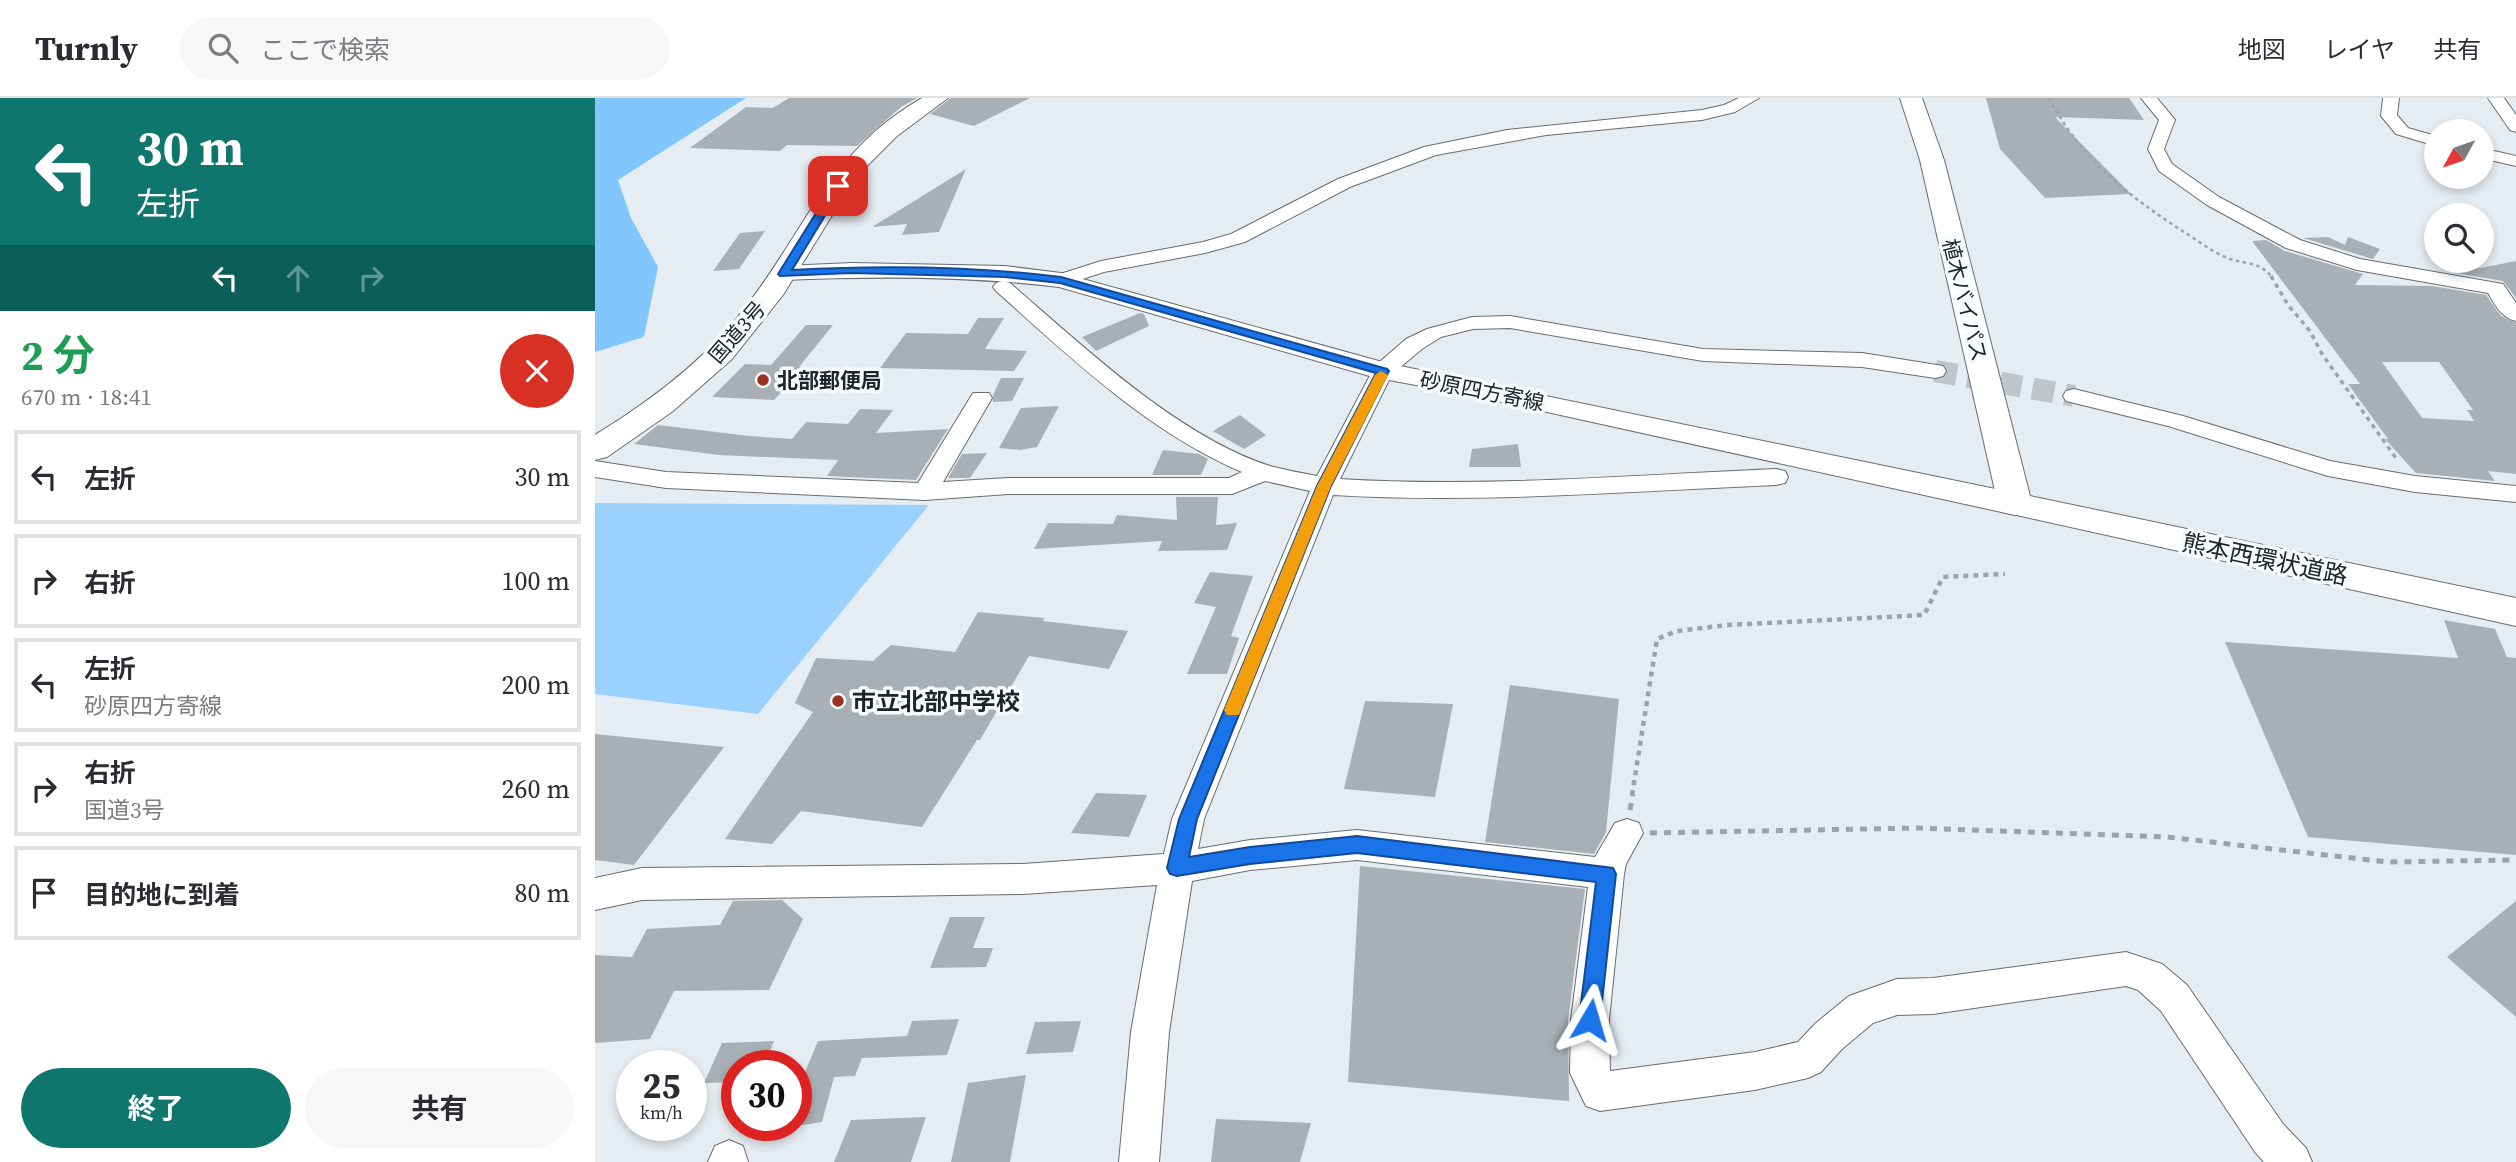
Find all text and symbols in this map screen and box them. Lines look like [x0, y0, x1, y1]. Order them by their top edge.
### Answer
search box [180, 17, 670, 80]
text: Turnly [35, 26, 138, 71]
icon: search [204, 29, 242, 67]
text: ここで検索 [260, 32, 390, 68]
text: 地図 [2238, 33, 2286, 66]
text: レイヤ [2324, 33, 2395, 66]
text: 共有 [2433, 33, 2481, 66]
text: 30 m [136, 114, 244, 181]
north arrow [2424, 119, 2494, 189]
map controls [2424, 119, 2494, 273]
icon: left [21, 126, 112, 217]
pin [808, 156, 868, 216]
icon: arrive [819, 167, 857, 205]
text: 左折 [136, 182, 200, 226]
button: search [2424, 203, 2494, 273]
street label: 植木バイパス [1936, 236, 1994, 364]
icon: left [206, 259, 244, 297]
icon: ahead [279, 259, 317, 297]
icon: right [352, 259, 390, 297]
street label: 国道3号 [702, 295, 772, 369]
text: 2 分 [21, 326, 95, 384]
button: close [500, 334, 574, 408]
street label: 砂原四方寄線 [1417, 365, 1547, 417]
place label: 北部郵便局 [777, 366, 882, 395]
marker: 北部郵便局 [755, 372, 771, 388]
text: 670 m · 18:41 [21, 381, 152, 413]
icon: left [25, 458, 63, 496]
text: 30 m [515, 459, 570, 495]
text: 左折 [84, 461, 136, 497]
street label: 熊本西環状道路 [2179, 525, 2351, 593]
icon: right [25, 562, 63, 600]
text: 100 m [502, 563, 570, 599]
text: 右折 [84, 565, 136, 601]
text: 左折 [84, 651, 136, 687]
icon: left [25, 666, 63, 704]
text: 200 m [502, 667, 570, 703]
place label: 市立北部中学校 [852, 685, 1020, 718]
text: 砂原四方寄線 [84, 690, 222, 722]
marker: 市立北部中学校 [830, 693, 846, 709]
text: 右折 [84, 755, 136, 791]
icon: right [25, 770, 63, 808]
text: 260 m [502, 771, 570, 807]
text: 国道3号 [84, 794, 165, 826]
icon: arrive [25, 874, 63, 912]
text: 80 m [515, 875, 570, 911]
text: 目的地に到着 [84, 877, 240, 913]
position arrow [1553, 983, 1627, 1057]
speed limit sign: 30 [721, 1050, 812, 1141]
text: 25 [643, 1062, 680, 1110]
button: 終了 [21, 1068, 291, 1148]
button: 共有 [305, 1068, 574, 1148]
text: km/h [640, 1100, 683, 1125]

